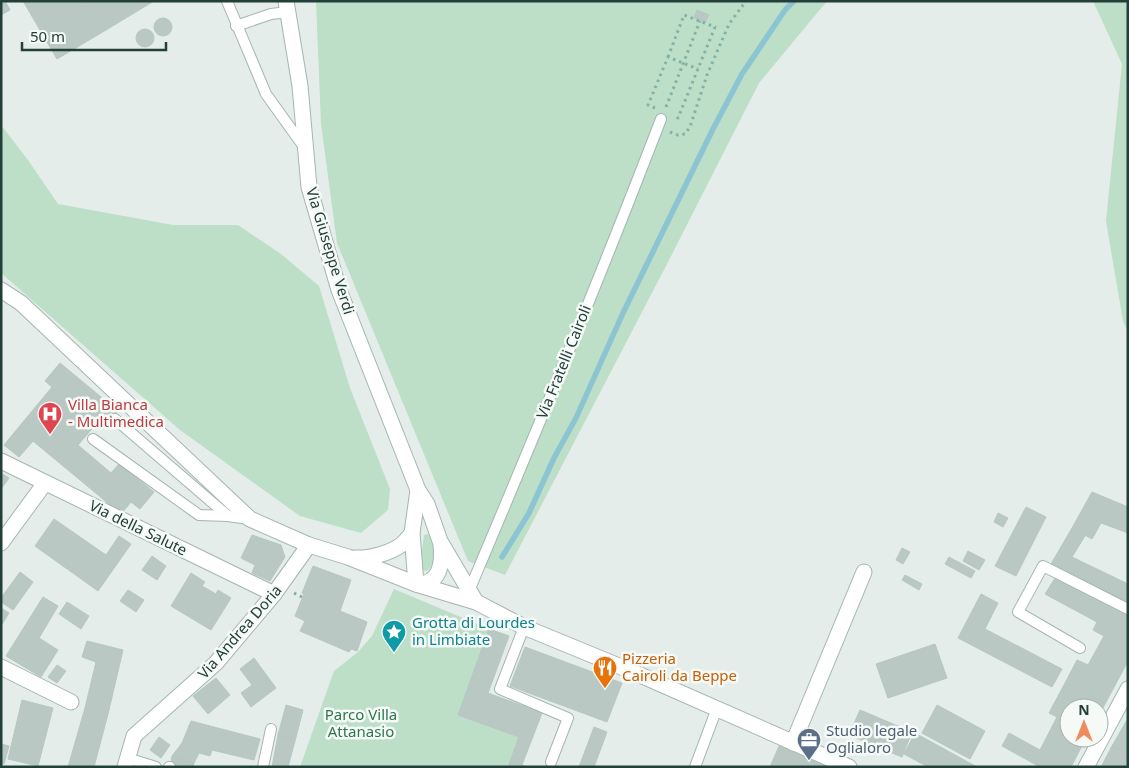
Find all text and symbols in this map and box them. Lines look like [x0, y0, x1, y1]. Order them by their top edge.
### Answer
scale bar [22, 20, 166, 52]
text: 50 m [30, 26, 65, 46]
street label: Via Giuseppe Verdi [302, 185, 360, 317]
street label: Via Fratelli Cairoli [531, 302, 595, 422]
place label: Villa Bianca - Multimedica [68, 394, 164, 431]
hospital icon: Villa Bianca - Multimedica [37, 401, 63, 435]
street label: Via della Salute [86, 495, 191, 559]
street label: Via Andrea Doria [193, 580, 286, 683]
place label: Grotta di Lourdes in Limbiate [412, 612, 535, 649]
place icon: Grotta di Lourdes in Limbiate [381, 619, 407, 653]
place label: Pizzeria Cairoli da Beppe [622, 648, 737, 685]
restaurant icon: Pizzeria Cairoli da Beppe [592, 655, 618, 689]
north arrow [1059, 698, 1109, 748]
text: N [1078, 700, 1090, 719]
park label: Parco Villa Attanasio [325, 704, 397, 741]
place label: Studio legale Oglialoro [826, 720, 917, 757]
office icon: Studio legale Oglialoro [796, 727, 822, 761]

